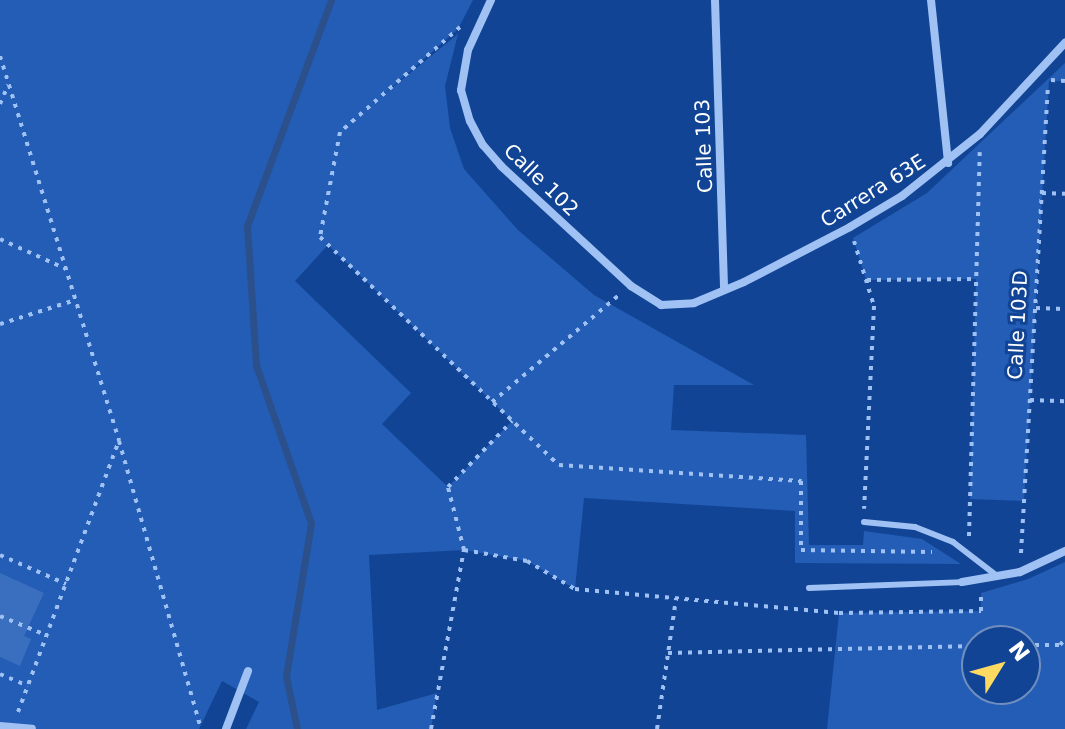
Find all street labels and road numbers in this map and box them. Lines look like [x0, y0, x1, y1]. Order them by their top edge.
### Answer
street label: Calle 103 [690, 99, 718, 193]
street label: Calle 102 [499, 139, 583, 221]
street label: Carrera 63E [816, 149, 930, 233]
street label: Calle 103D [1003, 270, 1033, 380]

